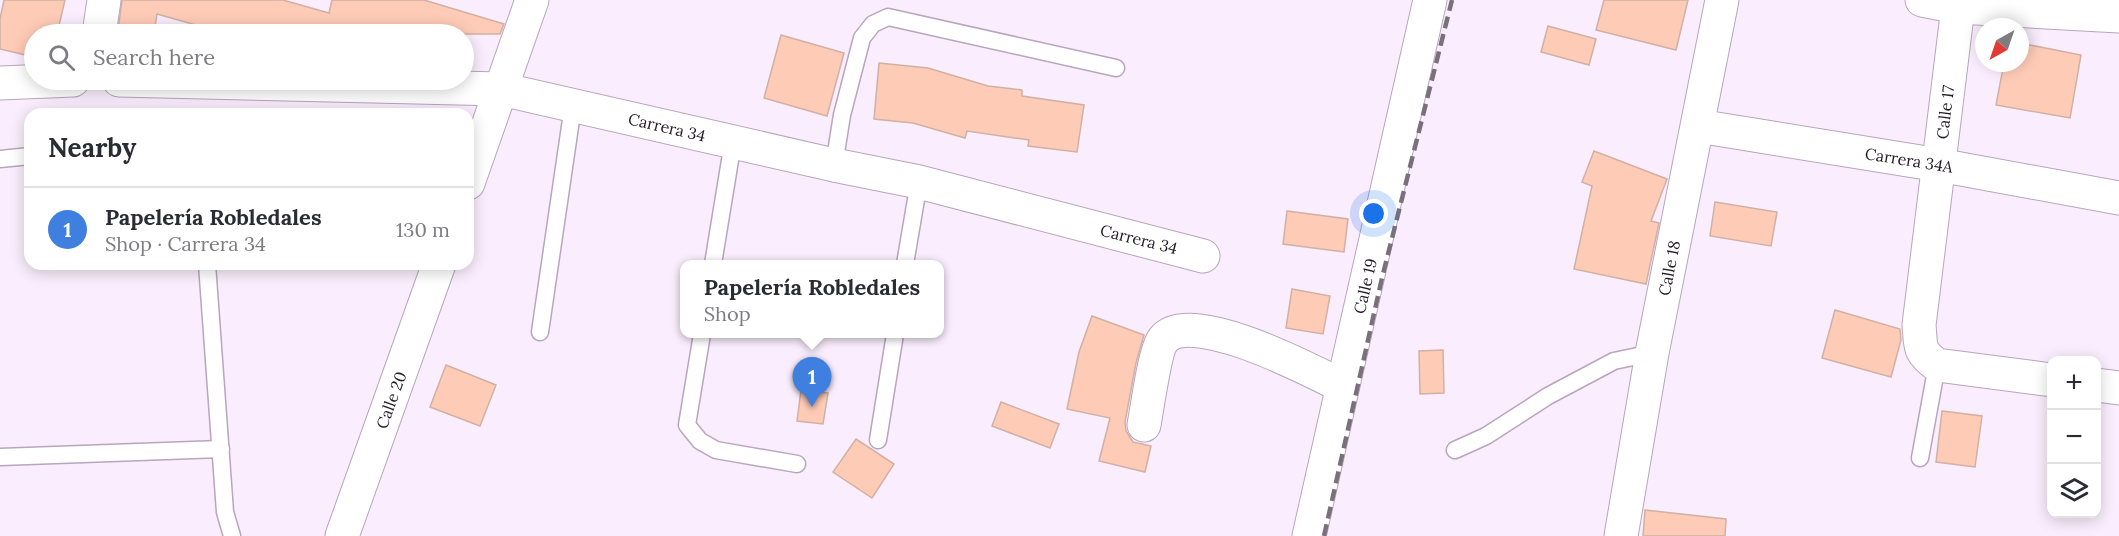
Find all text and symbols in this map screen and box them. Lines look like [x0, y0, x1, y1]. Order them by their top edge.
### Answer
north arrow [1975, 18, 2029, 72]
search box [24, 24, 474, 90]
icon: search [45, 41, 78, 74]
text: Search here [93, 43, 215, 71]
street label: Calle 17 [1932, 83, 1958, 140]
street label: Carrera 34 [626, 108, 708, 146]
text: Nearby [48, 131, 136, 164]
street label: Carrera 34A [1864, 143, 1955, 177]
your location [1359, 199, 1388, 228]
text: Papelería Robledales [105, 203, 322, 231]
text: 1 [63, 217, 72, 242]
text: 130 m [396, 217, 450, 242]
street label: Carrera 34 [1098, 220, 1180, 258]
text: Shop · Carrera 34 [105, 231, 266, 256]
street label: Calle 18 [1654, 239, 1684, 297]
street label: Calle 19 [1349, 256, 1381, 316]
popup [680, 260, 944, 338]
text: Papelería Robledales [704, 273, 920, 301]
text: Shop [704, 301, 751, 326]
map controls [2047, 356, 2101, 518]
button: + [2047, 356, 2101, 410]
pin: 1 [792, 358, 832, 407]
street label: Calle 20 [371, 369, 411, 431]
button: − [2047, 410, 2101, 464]
button: layers [2047, 464, 2101, 518]

